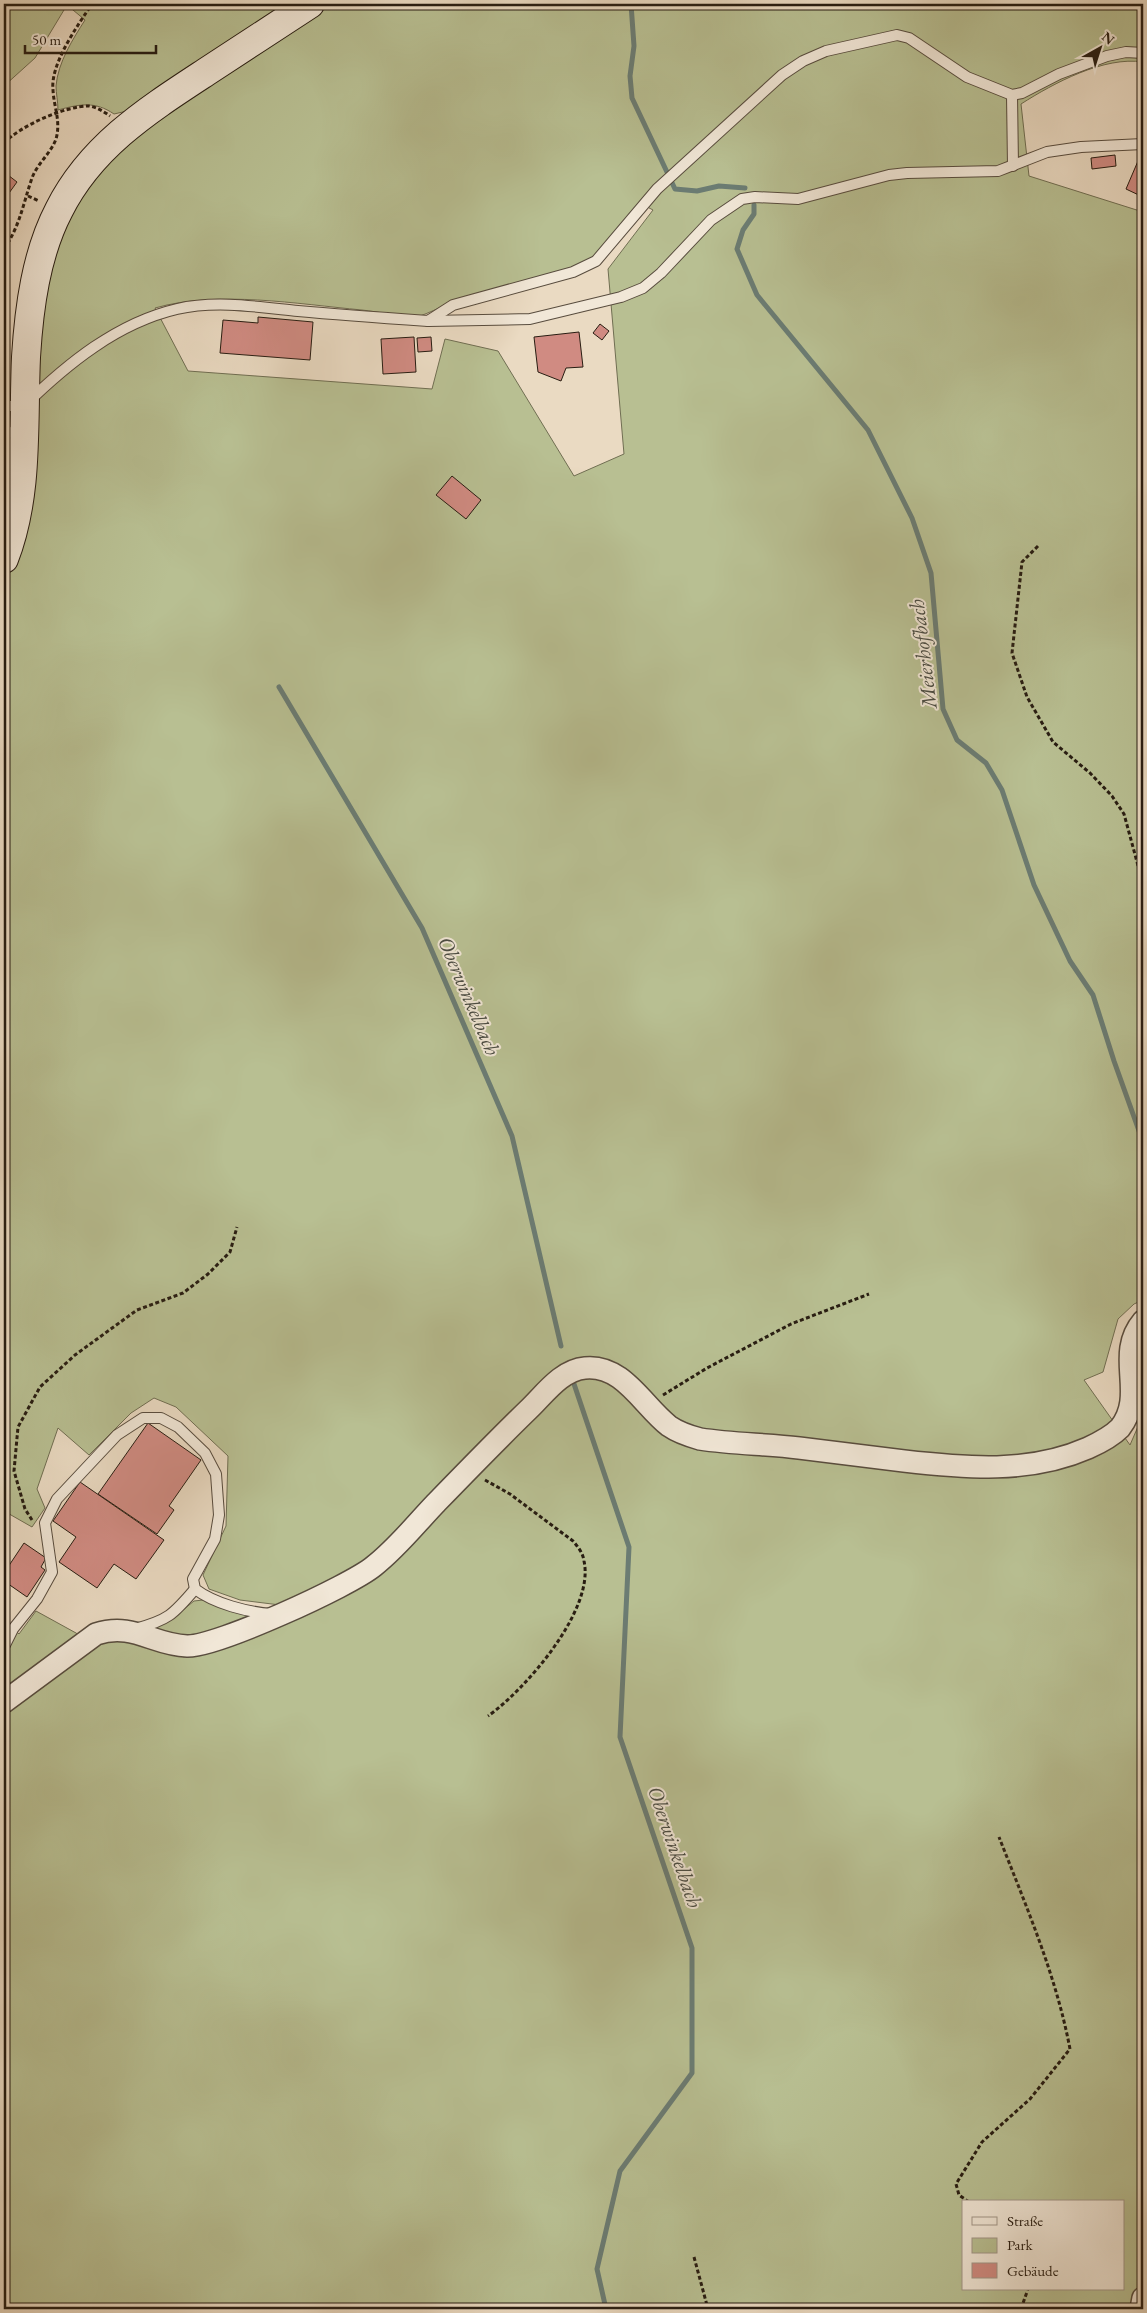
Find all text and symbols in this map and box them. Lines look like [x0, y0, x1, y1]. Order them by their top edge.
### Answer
scale bar [25, 22, 156, 54]
north arrow [1074, 22, 1124, 72]
text: N [1098, 27, 1119, 49]
text: 50 m [32, 30, 61, 49]
water label: Meierhofbach [902, 598, 943, 712]
water label: Oberwinkelbach [432, 932, 507, 1059]
water label: Oberwinkelbach [642, 1783, 709, 1911]
legend [962, 2200, 1124, 2290]
text: Straße [1007, 2211, 1043, 2230]
text: Park [1007, 2235, 1034, 2254]
text: Gebäude [1007, 2261, 1059, 2280]

